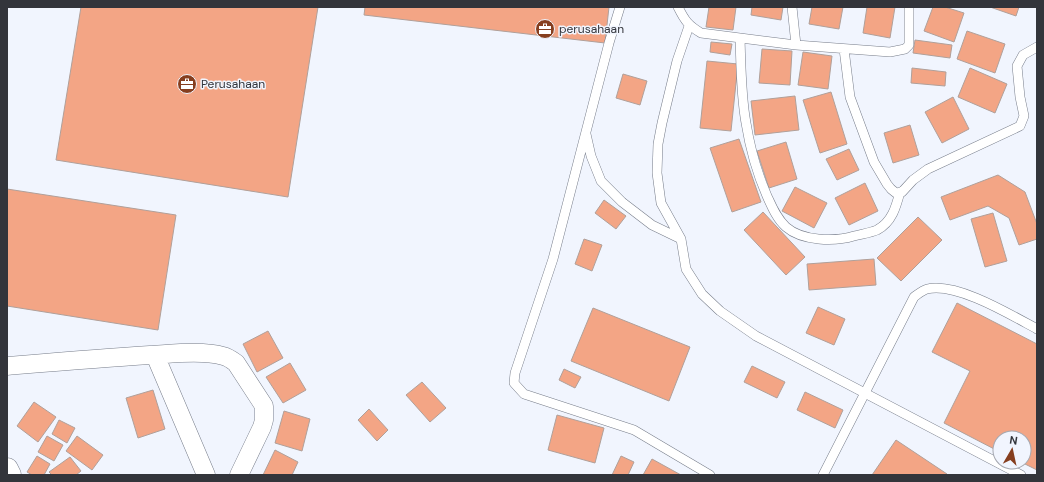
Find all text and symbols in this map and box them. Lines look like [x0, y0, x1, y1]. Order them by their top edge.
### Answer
office icon: perusahaan [534, 18, 556, 40]
place label: perusahaan [559, 21, 624, 37]
office icon: Perusahaan [176, 73, 198, 95]
place label: Perusahaan [201, 76, 265, 92]
north arrow [992, 430, 1032, 470]
text: N [1009, 433, 1019, 448]

